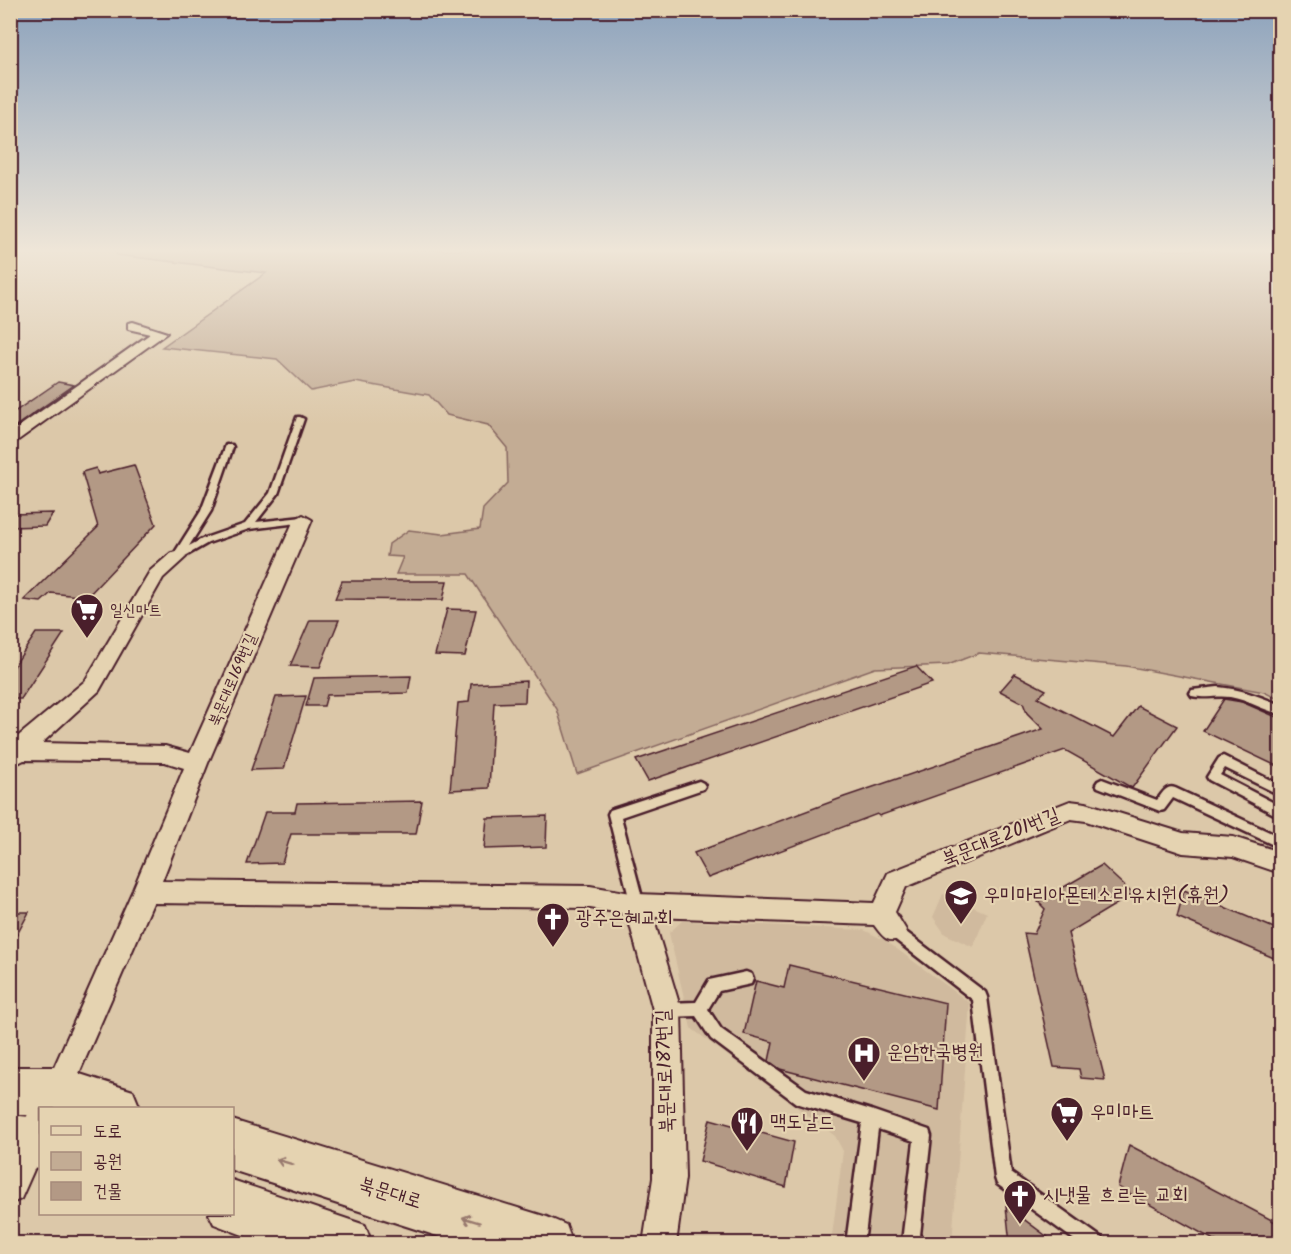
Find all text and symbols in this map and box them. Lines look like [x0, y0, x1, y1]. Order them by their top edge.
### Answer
supermarket icon: 일신마트 [69, 592, 105, 639]
place label: 일신마트 [110, 598, 162, 623]
street label: 북문대로169번길 [202, 629, 264, 730]
street label: 북문대로201번길 [937, 800, 1065, 876]
school or university icon: 우미마리아몬테소리유치원(휴원) [943, 878, 979, 925]
place label: 우미마리아몬테소리유치원(휴원) [984, 880, 1229, 912]
church icon: 광주은혜교회 [535, 901, 571, 948]
place label: 광주은혜교회 [576, 903, 673, 935]
street label: 북문대로187번길 [648, 1008, 684, 1134]
hospital icon: 운암한국병원 [846, 1035, 882, 1082]
place label: 운암한국병원 [887, 1037, 984, 1069]
supermarket icon: 우미마트 [1049, 1095, 1085, 1142]
place label: 우미마트 [1090, 1097, 1154, 1129]
restaurant icon: 맥도날드 [729, 1105, 765, 1152]
legend [39, 1107, 234, 1215]
place label: 맥도날드 [770, 1107, 834, 1139]
text: 도로 [93, 1118, 122, 1147]
text: 공원 [93, 1148, 122, 1177]
one-way arrow [276, 1155, 295, 1166]
street label: 북문대로 [355, 1169, 425, 1219]
text: 건물 [93, 1178, 122, 1207]
church icon: 시냇물 흐르는 교회 [1002, 1178, 1038, 1225]
place label: 시냇물 흐르는 교회 [1043, 1180, 1188, 1212]
one-way arrow [462, 1214, 481, 1225]

